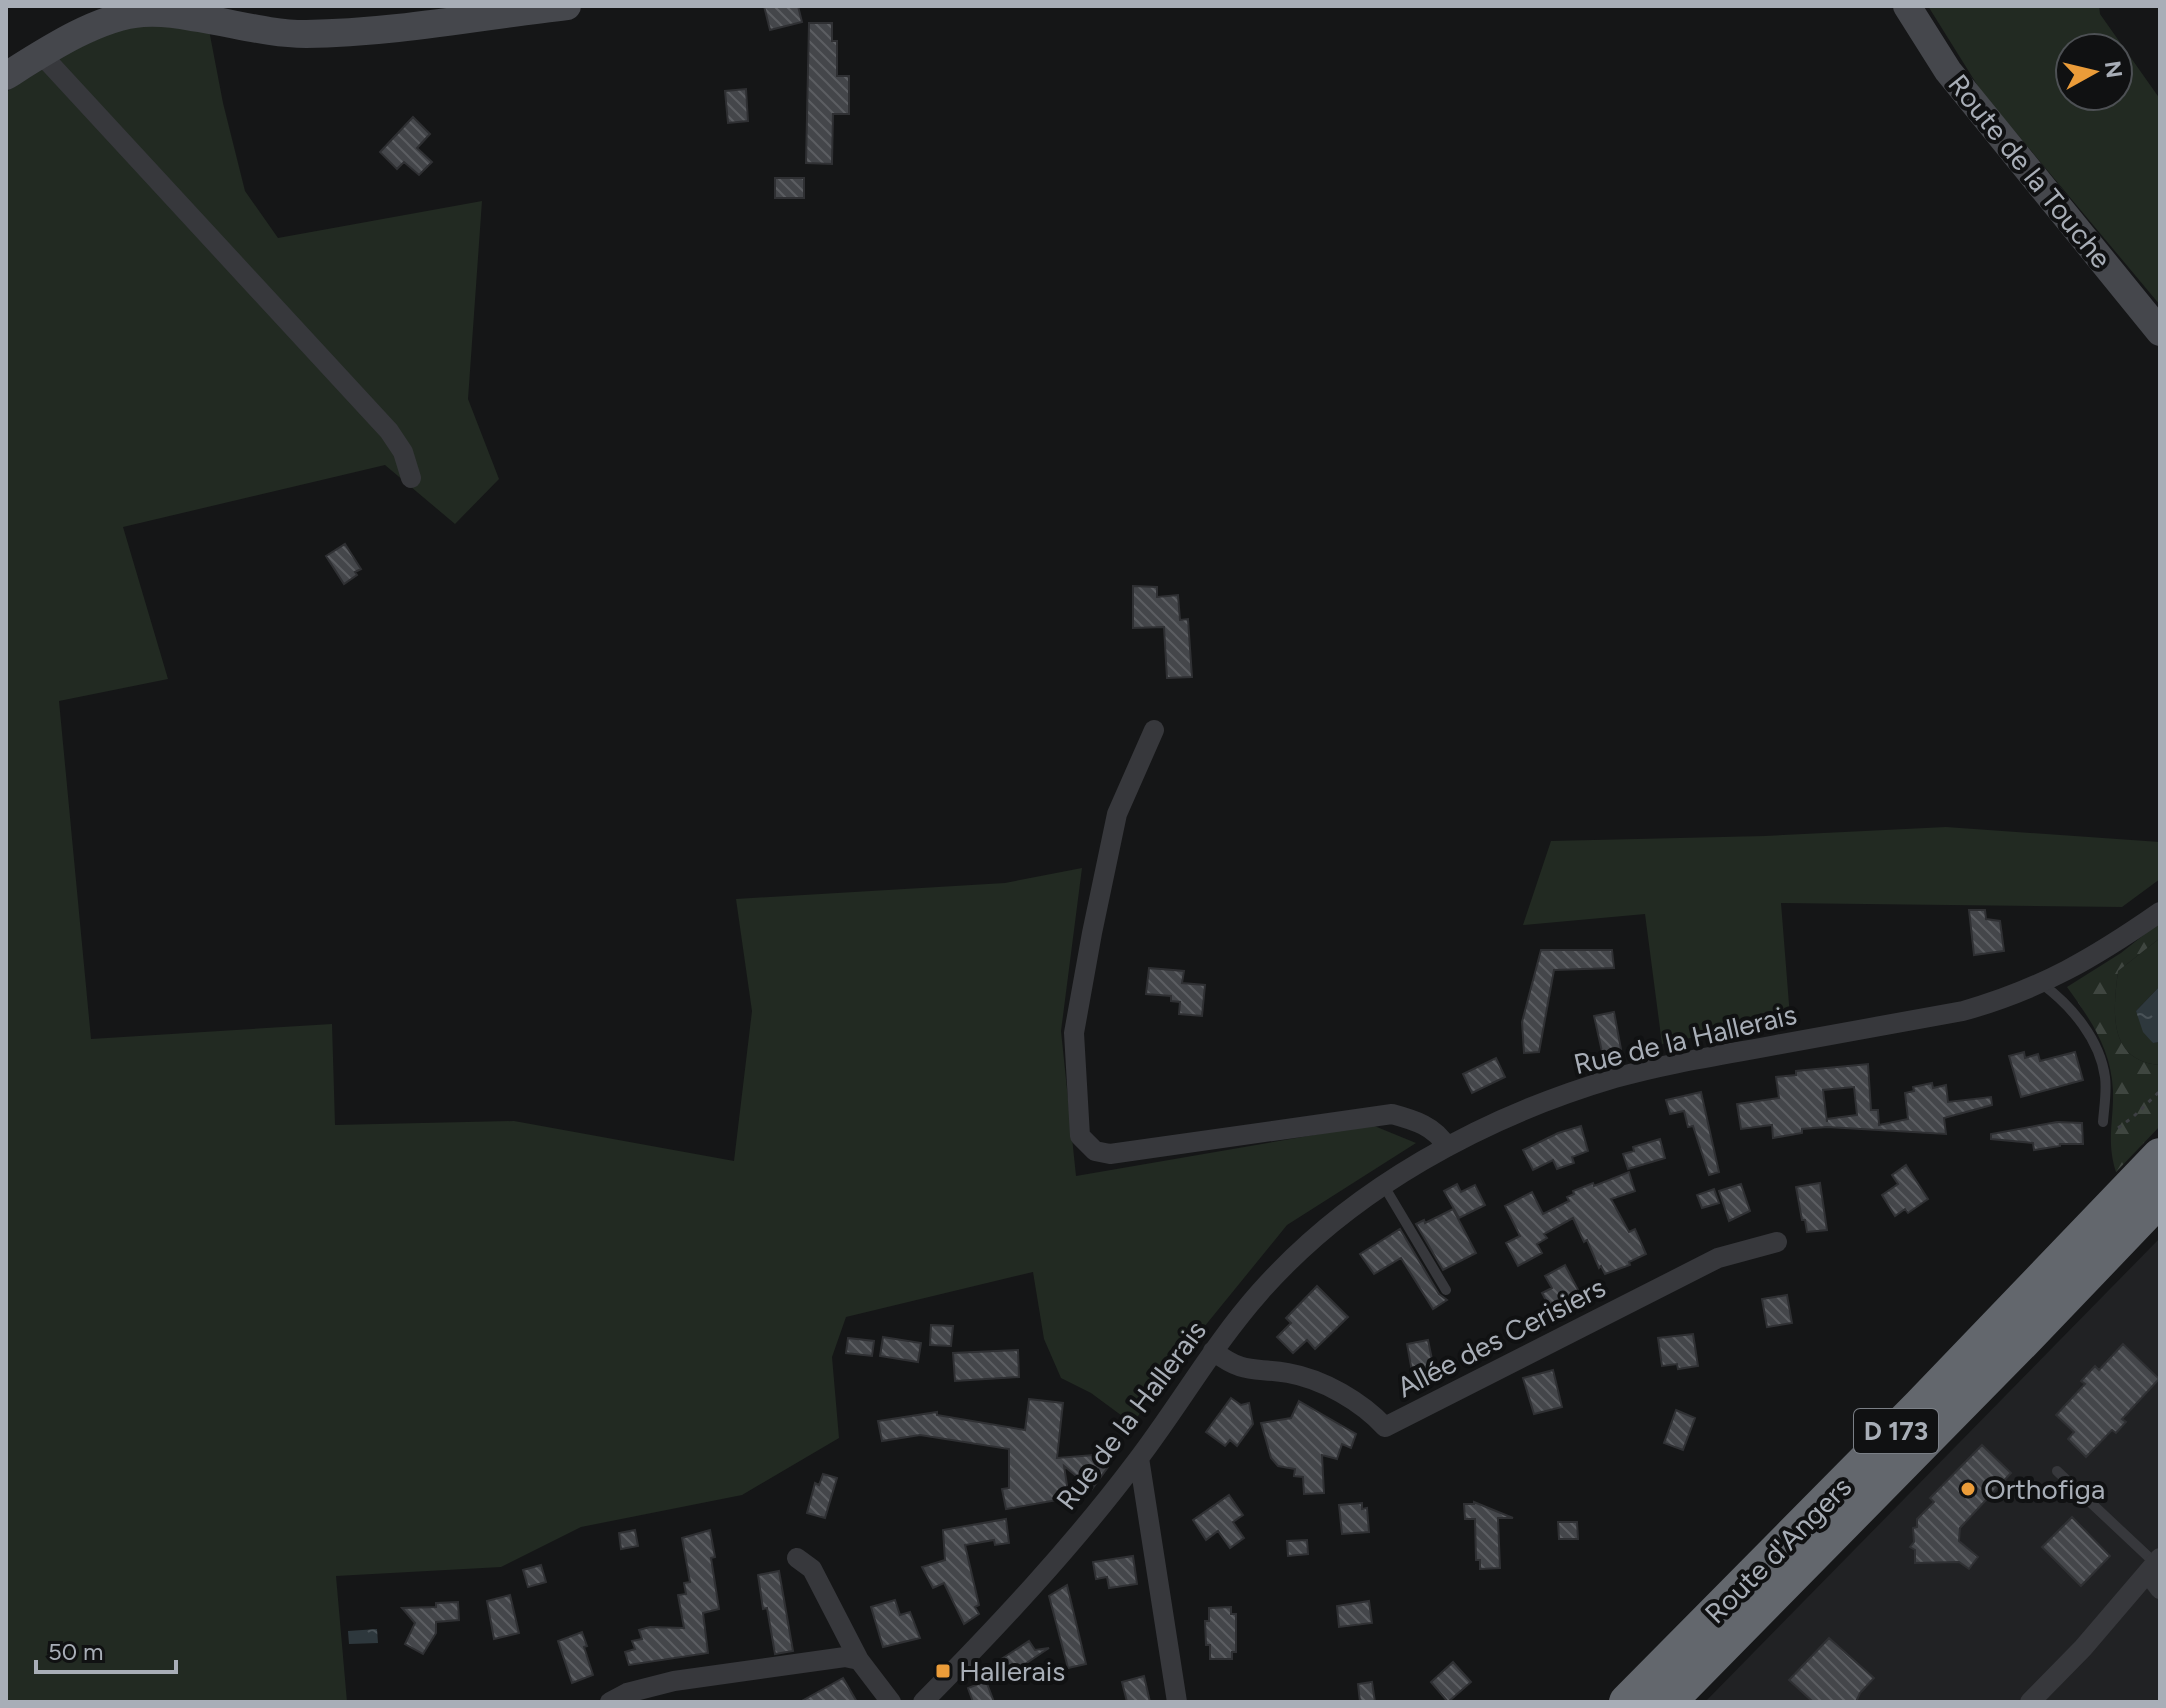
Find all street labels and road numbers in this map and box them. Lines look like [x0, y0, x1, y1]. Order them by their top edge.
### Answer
street label: Route de la Touche [1941, 67, 2119, 275]
street label: Rue de la Hallerais [1570, 997, 1800, 1081]
street label: Allée des Cerisiers [1391, 1270, 1611, 1404]
street label: Rue de la Hallerais [1049, 1314, 1213, 1516]
road number: D 173 [1854, 1409, 1938, 1453]
street label: Route d'Angers [1698, 1470, 1858, 1630]

